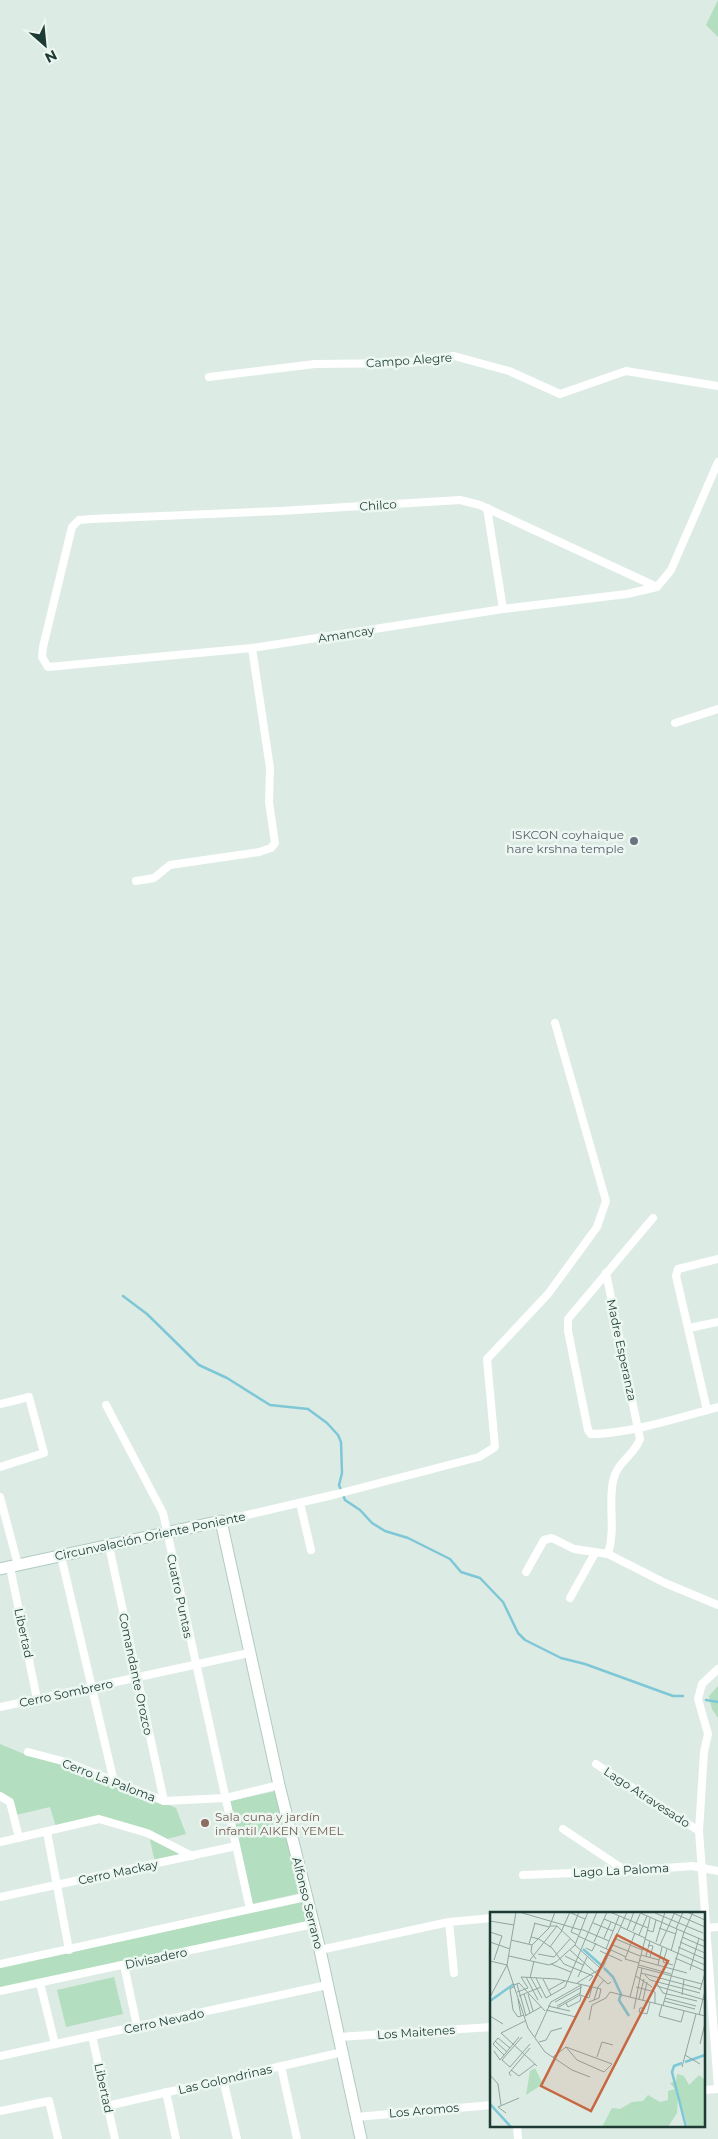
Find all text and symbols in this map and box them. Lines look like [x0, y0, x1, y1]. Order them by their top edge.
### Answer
north arrow [20, 20, 70, 70]
text: N [42, 46, 60, 67]
street label: Campo Alegre [365, 350, 453, 370]
street label: Chilco [359, 496, 397, 514]
street label: Amancay [317, 622, 376, 646]
place label: ISKCON coyhaique hare krshna temple [506, 827, 624, 856]
marker: ISKCON coyhaique hare krshna temple [628, 835, 640, 847]
street label: Madre Esperanza [604, 1298, 640, 1402]
street label: Circunvalación Oriente Poniente [53, 1508, 247, 1564]
street label: Cuatro Puntas [164, 1552, 196, 1640]
street label: Libertad [11, 1607, 37, 1659]
street label: Comandante Orozco [116, 1612, 156, 1736]
street label: Cerro Sombrero [18, 1676, 114, 1710]
street label: Cerro La Paloma [60, 1755, 158, 1805]
street label: Lago Atravesado [601, 1764, 693, 1830]
place label: Sala cuna y jardín infantil AIKEN YEMEL [215, 1809, 344, 1838]
marker: Sala cuna y jardín infantil AIKEN YEMEL [199, 1817, 211, 1829]
street label: Alfonso Serrano [289, 1855, 327, 1951]
street label: Cerro Mackay [77, 1856, 160, 1888]
street label: Lago La Paloma [572, 1860, 670, 1880]
inset map [490, 1912, 706, 2126]
street label: Divisadero [123, 1944, 189, 1972]
street label: Cerro Nevado [123, 2005, 205, 2037]
street label: Los Maitenes [376, 2022, 456, 2042]
street label: Las Golondrinas [177, 2061, 274, 2097]
street label: Libertad [91, 2062, 117, 2114]
street label: Los Aromos [388, 2099, 460, 2121]

